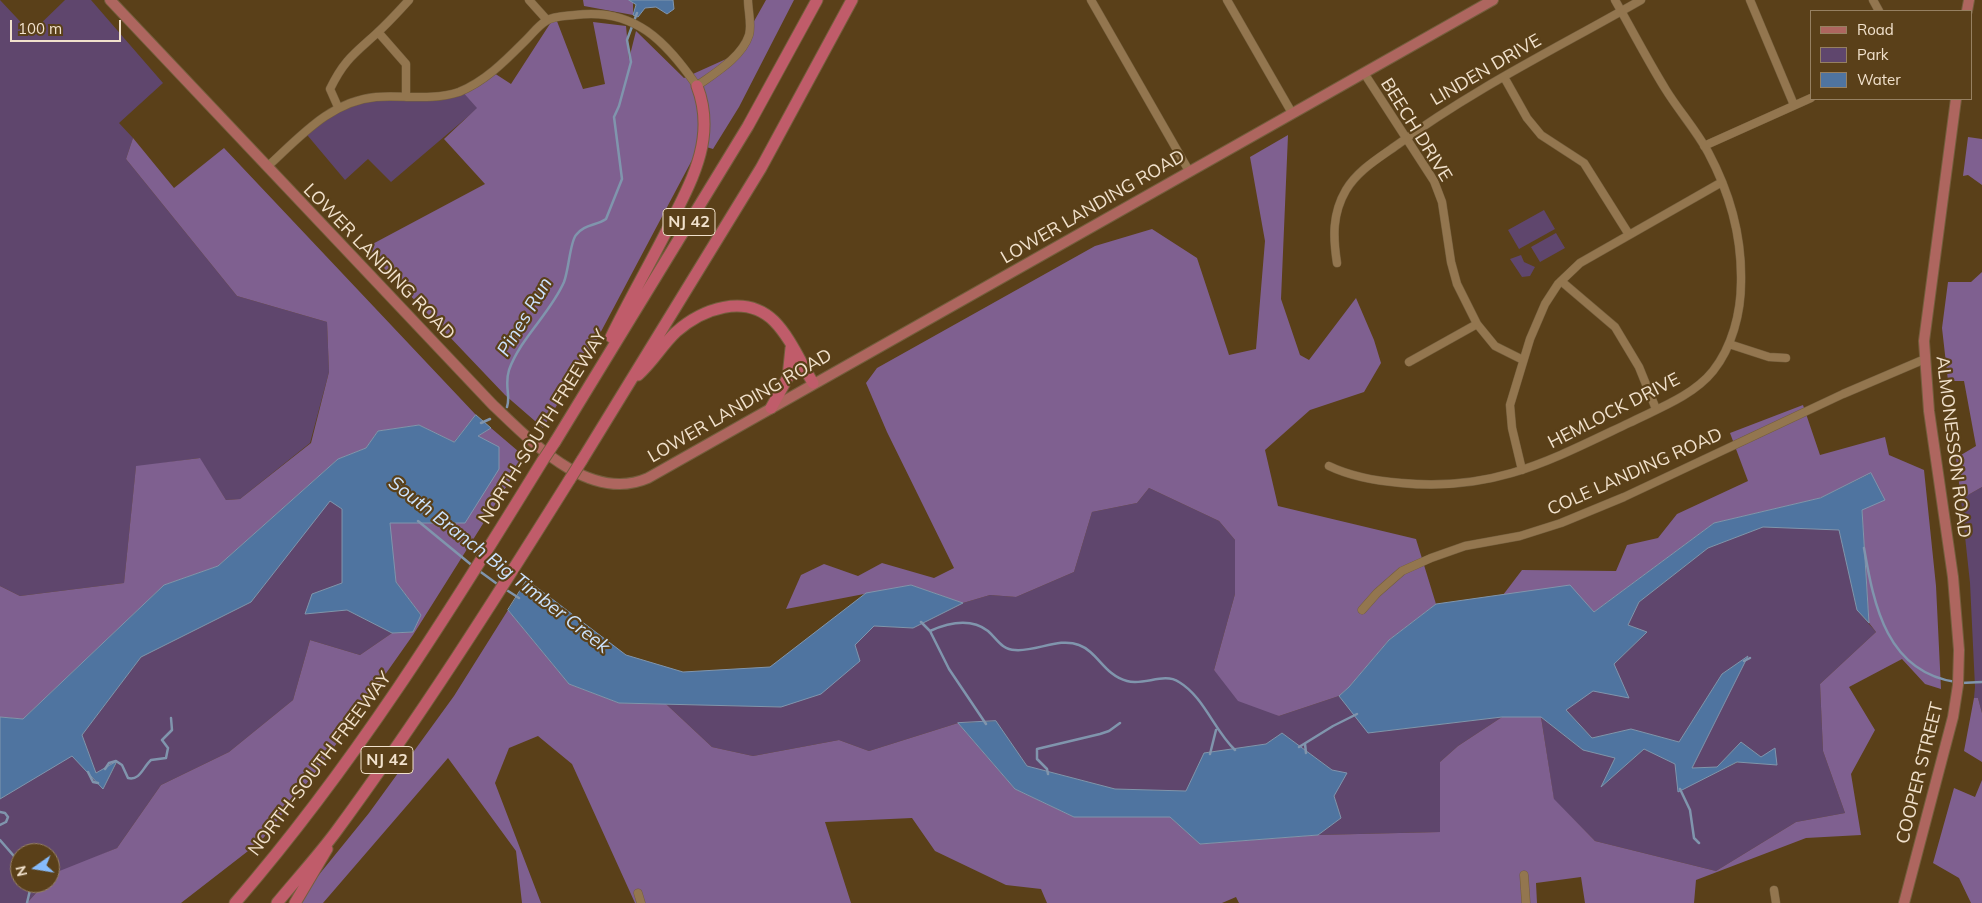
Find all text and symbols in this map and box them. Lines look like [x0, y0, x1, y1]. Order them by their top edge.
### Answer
scale bar [12, 10, 124, 42]
legend [1810, 10, 1972, 100]
text: 100 m [18, 19, 62, 38]
text: Road [1857, 20, 1894, 39]
street label: LINDEN DRIVE [1427, 30, 1545, 110]
text: Park [1857, 45, 1889, 64]
text: Water [1857, 70, 1901, 89]
street label: BEECH DRIVE [1376, 74, 1456, 186]
street label: LOWER LANDING ROAD [997, 145, 1189, 269]
street label: LOWER LANDING ROAD [299, 179, 459, 345]
road number: NJ 42 [663, 208, 715, 236]
water label: Pines Run [493, 273, 557, 361]
street label: NORTH-SOUTH FREEWAY [474, 326, 612, 528]
street label: LOWER LANDING ROAD [644, 344, 836, 468]
street label: ALMONESSON ROAD [1931, 355, 1975, 539]
street label: HEMLOCK DRIVE [1544, 368, 1684, 454]
street label: COLE LANDING ROAD [1544, 424, 1726, 520]
water label: South Branch Big Timber Creek [384, 472, 614, 658]
street label: NORTH-SOUTH FREEWAY [244, 668, 396, 860]
street label: COOPER STREET [1892, 700, 1948, 846]
road number: NJ 42 [361, 746, 413, 774]
north arrow [10, 843, 60, 893]
text: N [11, 864, 31, 878]

